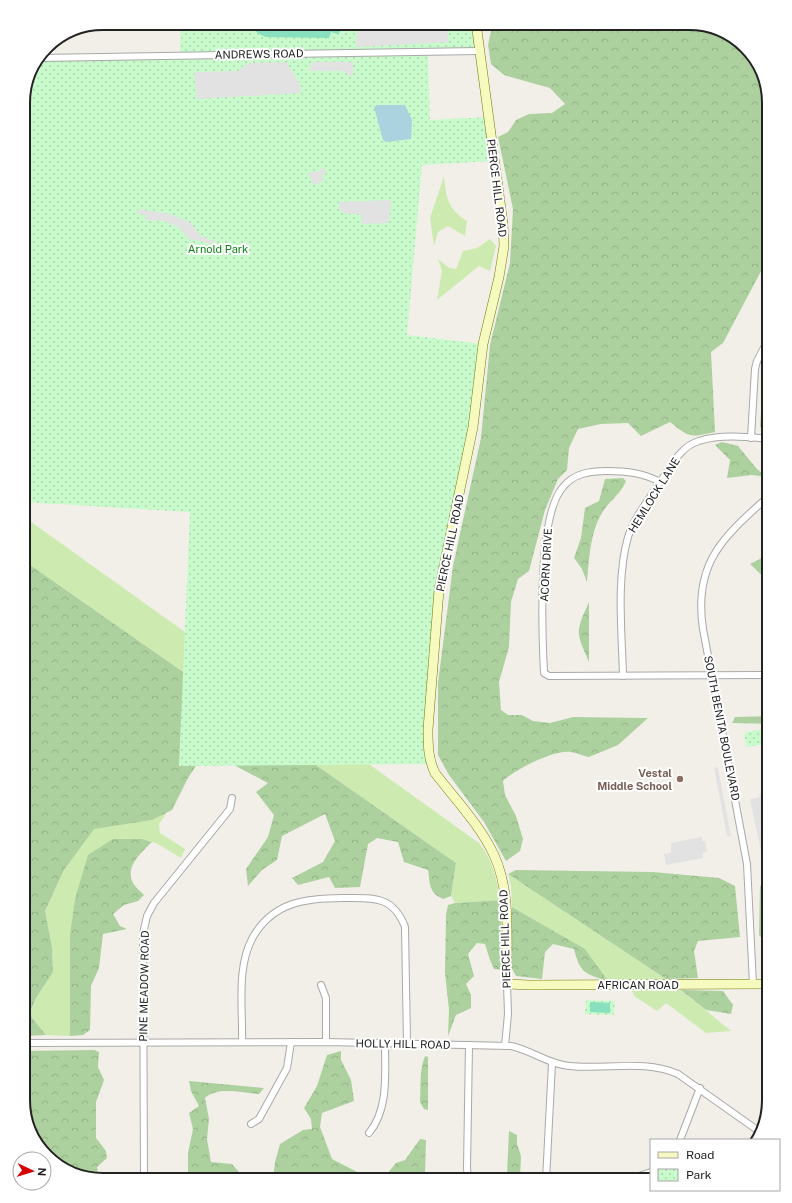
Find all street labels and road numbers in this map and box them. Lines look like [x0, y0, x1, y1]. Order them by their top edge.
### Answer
street label: ANDREWS ROAD [214, 47, 304, 61]
street label: PIERCE HILL ROAD [485, 138, 509, 238]
street label: HEMLOCK LANE [626, 455, 682, 535]
street label: PIERCE HILL ROAD [434, 493, 466, 593]
street label: ACORN DRIVE [538, 528, 554, 602]
street label: SOUTH BENITA BOULEVARD [702, 654, 742, 802]
street label: PIERCE HILL ROAD [497, 889, 513, 989]
street label: PINE MEADOW ROAD [137, 930, 151, 1042]
street label: AFRICAN ROAD [597, 979, 679, 991]
street label: HOLLY HILL ROAD [356, 1037, 451, 1051]

